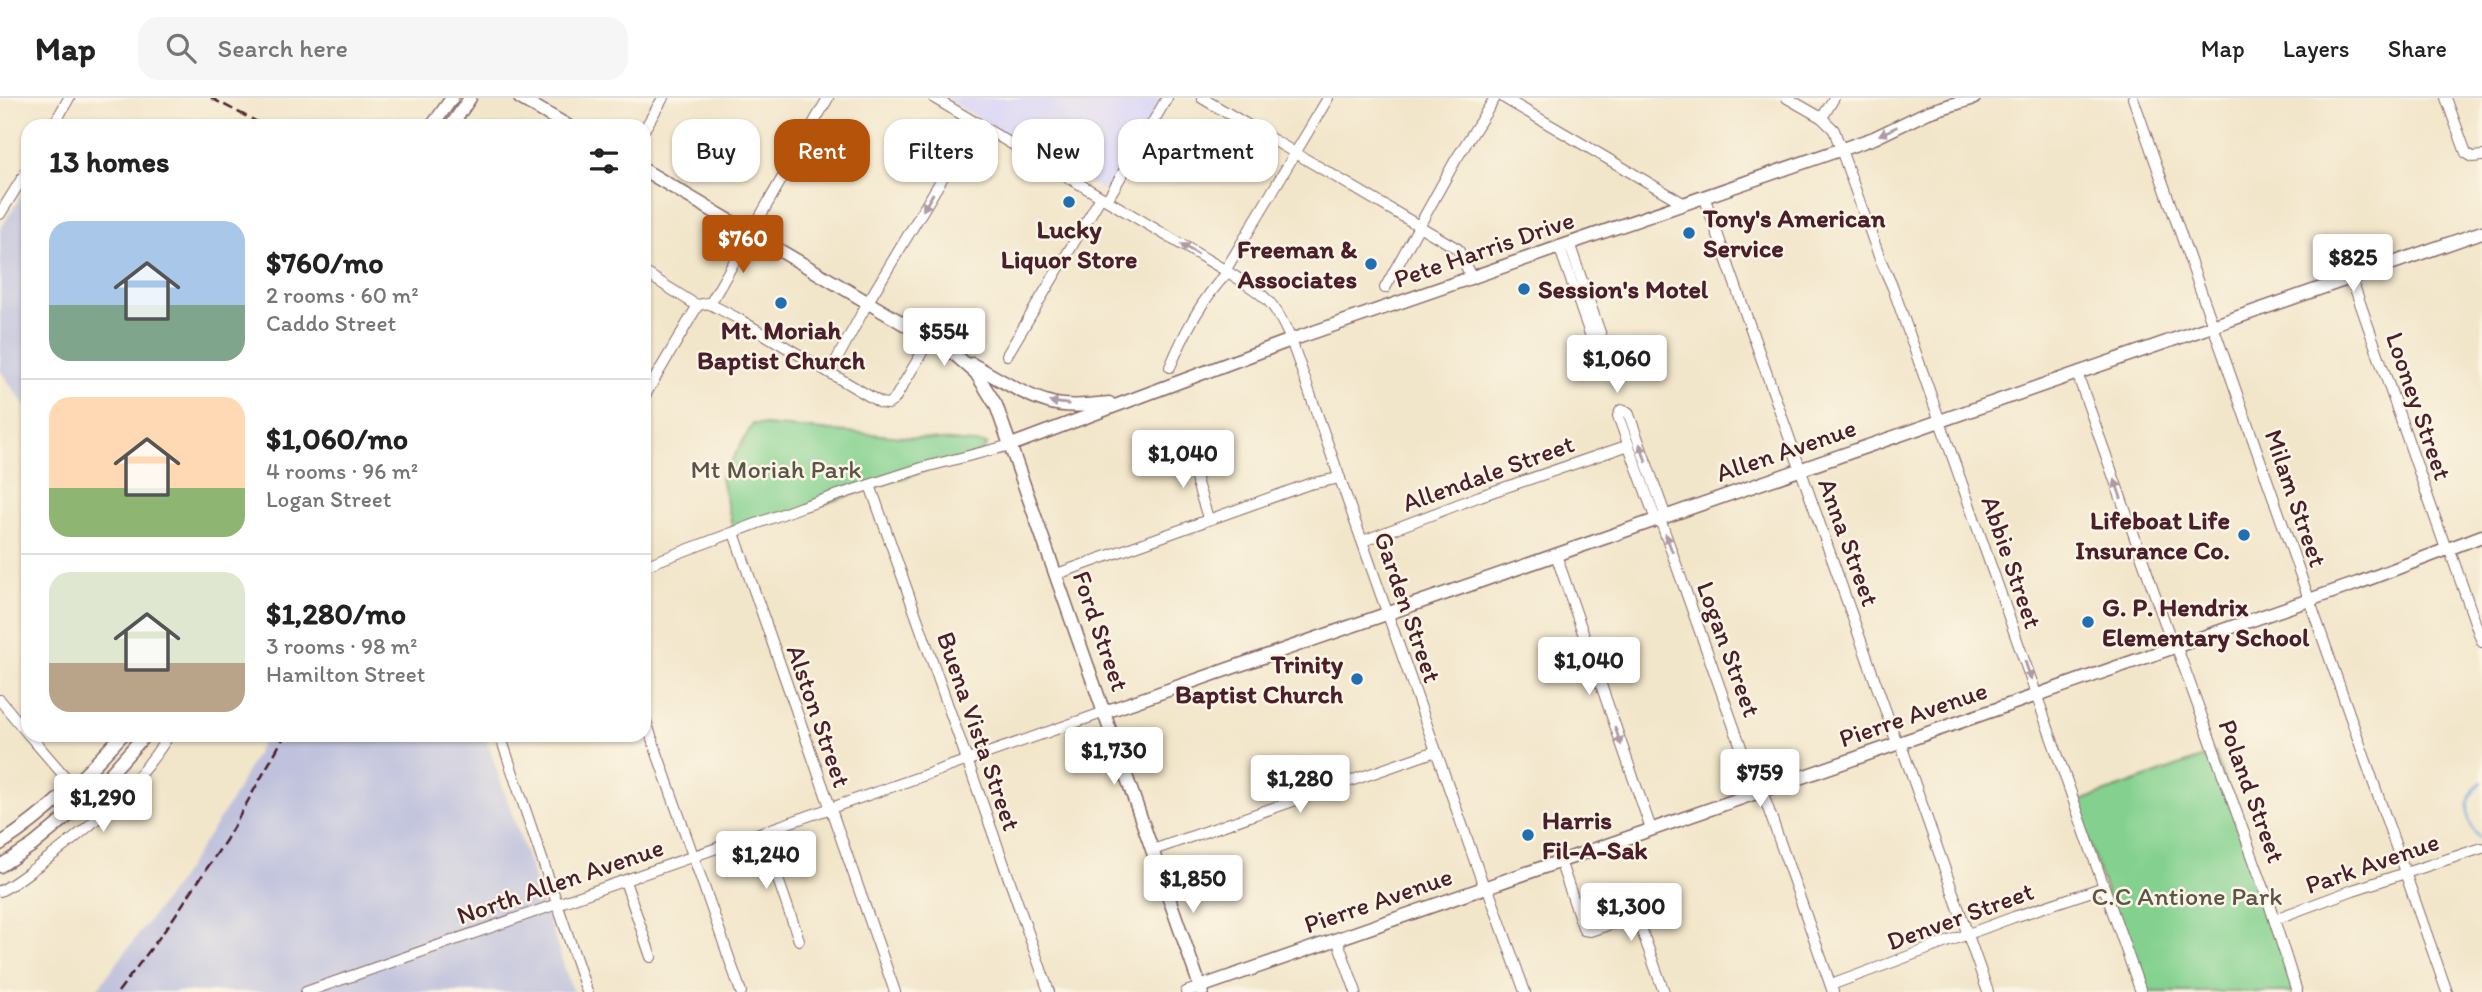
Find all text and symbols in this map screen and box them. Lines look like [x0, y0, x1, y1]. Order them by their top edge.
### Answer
search box [138, 17, 628, 80]
text: Map [35, 29, 96, 68]
icon: search [162, 29, 200, 67]
text: Search here [218, 32, 348, 64]
text: Map [2201, 34, 2245, 63]
text: Layers [2283, 34, 2350, 63]
text: Share [2388, 34, 2447, 63]
chip: Buy [672, 119, 760, 182]
chip: Rent [774, 119, 870, 182]
chip: Filters [884, 119, 998, 182]
chip: New [1012, 119, 1104, 182]
chip: Apartment [1118, 119, 1278, 182]
one-way arrow [1877, 126, 1898, 137]
icon: filters [585, 142, 623, 180]
text: 13 homes [49, 143, 169, 180]
one-way arrow [922, 193, 935, 212]
marker: Lucky Liquor Store [1061, 194, 1077, 210]
place label: Tony's American Service [1702, 202, 1886, 264]
street label: Pete Harris Drive [1390, 203, 1578, 295]
place label: Lucky Liquor Store [1001, 213, 1137, 275]
pin: $760 [702, 216, 784, 275]
text: $760 [718, 224, 768, 252]
marker: Tony's American Service [1681, 225, 1697, 241]
place label: Freeman & Associates [1237, 233, 1357, 295]
pin: $825 [2312, 234, 2394, 294]
one-way arrow [1179, 243, 1199, 255]
text: $825 [2329, 243, 2377, 271]
text: $760/mo [266, 244, 384, 281]
icon: home [105, 249, 189, 333]
marker: Freeman & Associates [1363, 256, 1379, 272]
place label: Session's Motel [1538, 273, 1709, 305]
text: 2 rooms · 60 m² [266, 281, 419, 309]
marker: Session's Motel [1516, 281, 1532, 297]
marker: Mt. Moriah Baptist Church [773, 295, 789, 311]
pin: $554 [903, 308, 985, 368]
text: Caddo Street [266, 309, 396, 337]
place label: Mt. Moriah Baptist Church [697, 314, 866, 376]
text: $554 [919, 317, 969, 345]
street label: Looney Street [2379, 328, 2459, 484]
pin: $1,060 [1560, 336, 1674, 395]
text: $1,060 [1583, 344, 1651, 372]
one-way arrow [1048, 398, 1070, 409]
street label: Allen Avenue [1712, 411, 1860, 489]
text: $1,060/mo [266, 420, 408, 457]
icon: home [105, 425, 189, 509]
street label: Milam Street [2258, 425, 2335, 571]
street label: Allendale Street [1398, 427, 1579, 519]
pin: $1,040 [1126, 430, 1240, 490]
text: $1,040 [1148, 439, 1218, 467]
one-way arrow [1637, 442, 1648, 463]
park label: Mt Moriah Park [690, 453, 862, 485]
text: 4 rooms · 96 m² [266, 457, 418, 485]
street label: Anna Street [1811, 474, 1887, 611]
one-way arrow [2112, 479, 2123, 500]
text: Logan Street [266, 485, 391, 513]
street label: Abbie Street [1974, 492, 2050, 633]
place label: Lifeboat Life Insurance Co. [2075, 504, 2230, 566]
street label: Garden Street [1367, 527, 1449, 687]
marker: Lifeboat Life Insurance Co. [2236, 527, 2252, 543]
one-way arrow [1663, 533, 1674, 554]
street label: Ford Street [1066, 567, 1137, 696]
street label: Logan Street [1690, 577, 1768, 721]
place label: G. P. Hendrix Elementary School [2102, 591, 2310, 653]
text: $1,280/mo [266, 595, 406, 632]
icon: home [105, 600, 189, 684]
marker: G. P. Hendrix Elementary School [2080, 614, 2096, 630]
street label: Buena Vista Street [930, 627, 1028, 835]
text: 3 rooms · 98 m² [266, 632, 417, 660]
pin: $1,040 [1532, 638, 1646, 697]
street label: Alston Street [780, 641, 858, 792]
text: $1,040 [1554, 646, 1624, 674]
place label: Trinity Baptist Church [1175, 648, 1344, 710]
one-way arrow [2023, 659, 2034, 680]
text: Hamilton Street [266, 660, 425, 688]
marker: Trinity Baptist Church [1349, 671, 1365, 687]
street label: Pierre Avenue [1835, 674, 1991, 754]
street label: Poland Street [2211, 715, 2293, 867]
one-way arrow [1613, 725, 1624, 746]
pin: $1,730 [1057, 728, 1171, 787]
text: $1,730 [1081, 736, 1147, 764]
pin: $759 [1719, 750, 1801, 809]
pin: $1,280 [1243, 756, 1357, 815]
text: $759 [1736, 758, 1784, 786]
text: $1,280 [1267, 764, 1333, 792]
pin: $1,290 [46, 774, 160, 834]
text: $1,290 [70, 783, 136, 811]
place label: Harris Fil-A-Sak [1542, 804, 1648, 866]
street label: Park Avenue [2301, 825, 2443, 901]
marker: Harris Fil-A-Sak [1520, 827, 1536, 843]
street label: North Allen Avenue [452, 831, 668, 931]
pin: $1,240 [709, 832, 823, 891]
text: $1,240 [732, 840, 800, 868]
pin: $1,850 [1136, 856, 1250, 915]
street label: Pierre Avenue [1300, 860, 1456, 940]
text: $1,850 [1160, 864, 1226, 892]
street label: Denver Street [1882, 875, 2038, 957]
park label: C.C Antione Park [2092, 880, 2282, 912]
pin: $1,300 [1574, 884, 1688, 943]
text: $1,300 [1597, 892, 1665, 920]

